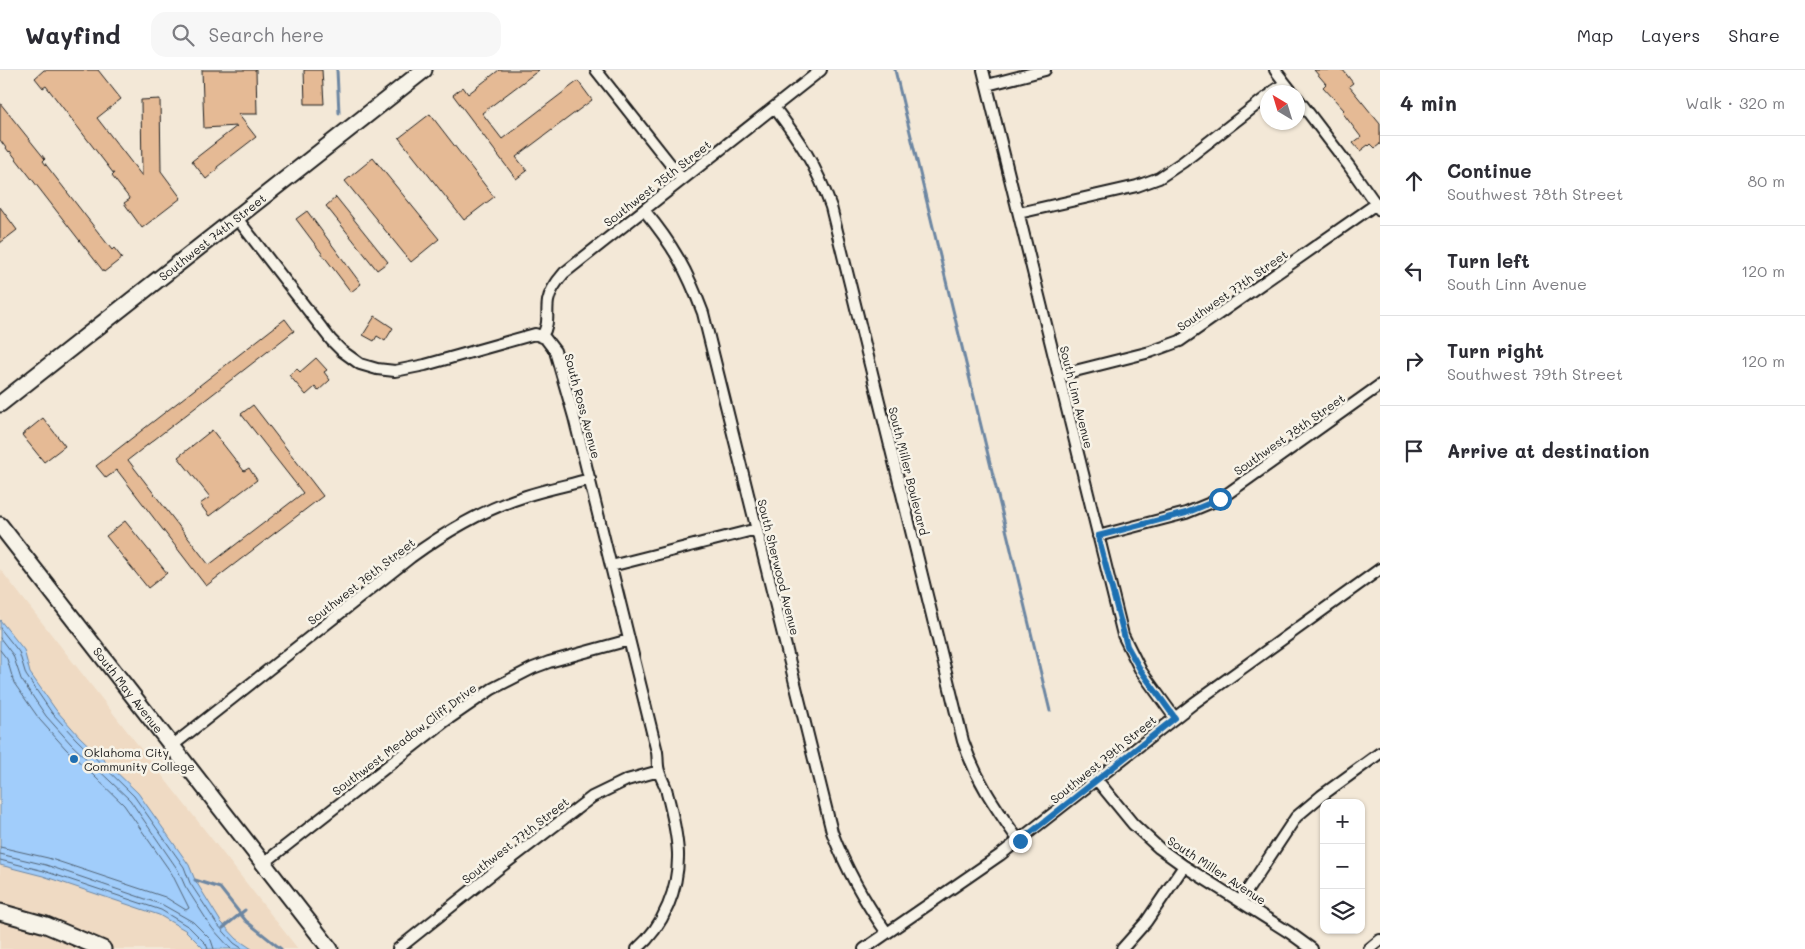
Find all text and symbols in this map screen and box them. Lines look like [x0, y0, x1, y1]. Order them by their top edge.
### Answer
search box [151, 12, 501, 57]
text: Wayfind [25, 19, 121, 50]
icon: search [169, 21, 197, 49]
text: Search here [209, 22, 324, 47]
text: Map [1577, 23, 1613, 47]
text: Layers [1641, 23, 1700, 47]
text: Share [1728, 23, 1780, 47]
north arrow [1260, 85, 1305, 130]
text: 4 min [1400, 89, 1457, 116]
text: Walk · 320 m [1685, 92, 1785, 113]
street label: Southwest 75th Street [600, 136, 714, 230]
text: Continue [1447, 158, 1532, 183]
icon: ahead [1400, 167, 1428, 195]
text: 80 m [1748, 170, 1785, 191]
text: Southwest 78th Street [1447, 183, 1623, 204]
street label: Southwest 74th Street [155, 190, 269, 284]
street label: Southwest 77th Street [1174, 246, 1290, 334]
text: Turn left [1447, 248, 1530, 273]
icon: left [1400, 257, 1428, 285]
text: 120 m [1741, 260, 1785, 281]
text: South Linn Avenue [1447, 273, 1587, 294]
text: Turn right [1447, 338, 1544, 363]
street label: South Linn Avenue [1057, 344, 1097, 450]
icon: right [1400, 347, 1428, 375]
text: 120 m [1741, 350, 1785, 371]
street label: South Ross Avenue [561, 352, 605, 460]
text: Southwest 79th Street [1447, 363, 1623, 384]
street label: Southwest 78th Street [1230, 390, 1348, 478]
street label: South Miller Boulevard [885, 405, 933, 537]
icon: arrive [1400, 437, 1428, 465]
text: Arrive at destination [1447, 438, 1650, 463]
route start [1209, 488, 1232, 511]
street label: South Sherwood Avenue [754, 497, 804, 637]
street label: Southwest 76th Street [304, 534, 418, 628]
street label: South May Avenue [90, 644, 167, 736]
street label: Southwest Meadow Cliff Drive [329, 679, 479, 799]
street label: Southwest 79th Street [1047, 711, 1159, 807]
place label: Oklahoma City Community College [84, 744, 195, 774]
marker: Oklahoma City Community College [68, 753, 80, 765]
street label: Southwest 77th Street [458, 793, 572, 887]
map controls [1320, 799, 1365, 934]
button: + [1320, 799, 1365, 844]
route end [1009, 830, 1032, 853]
street label: South Miller Avenue [1165, 832, 1269, 908]
button: − [1320, 844, 1365, 889]
button: layers [1320, 889, 1365, 934]

